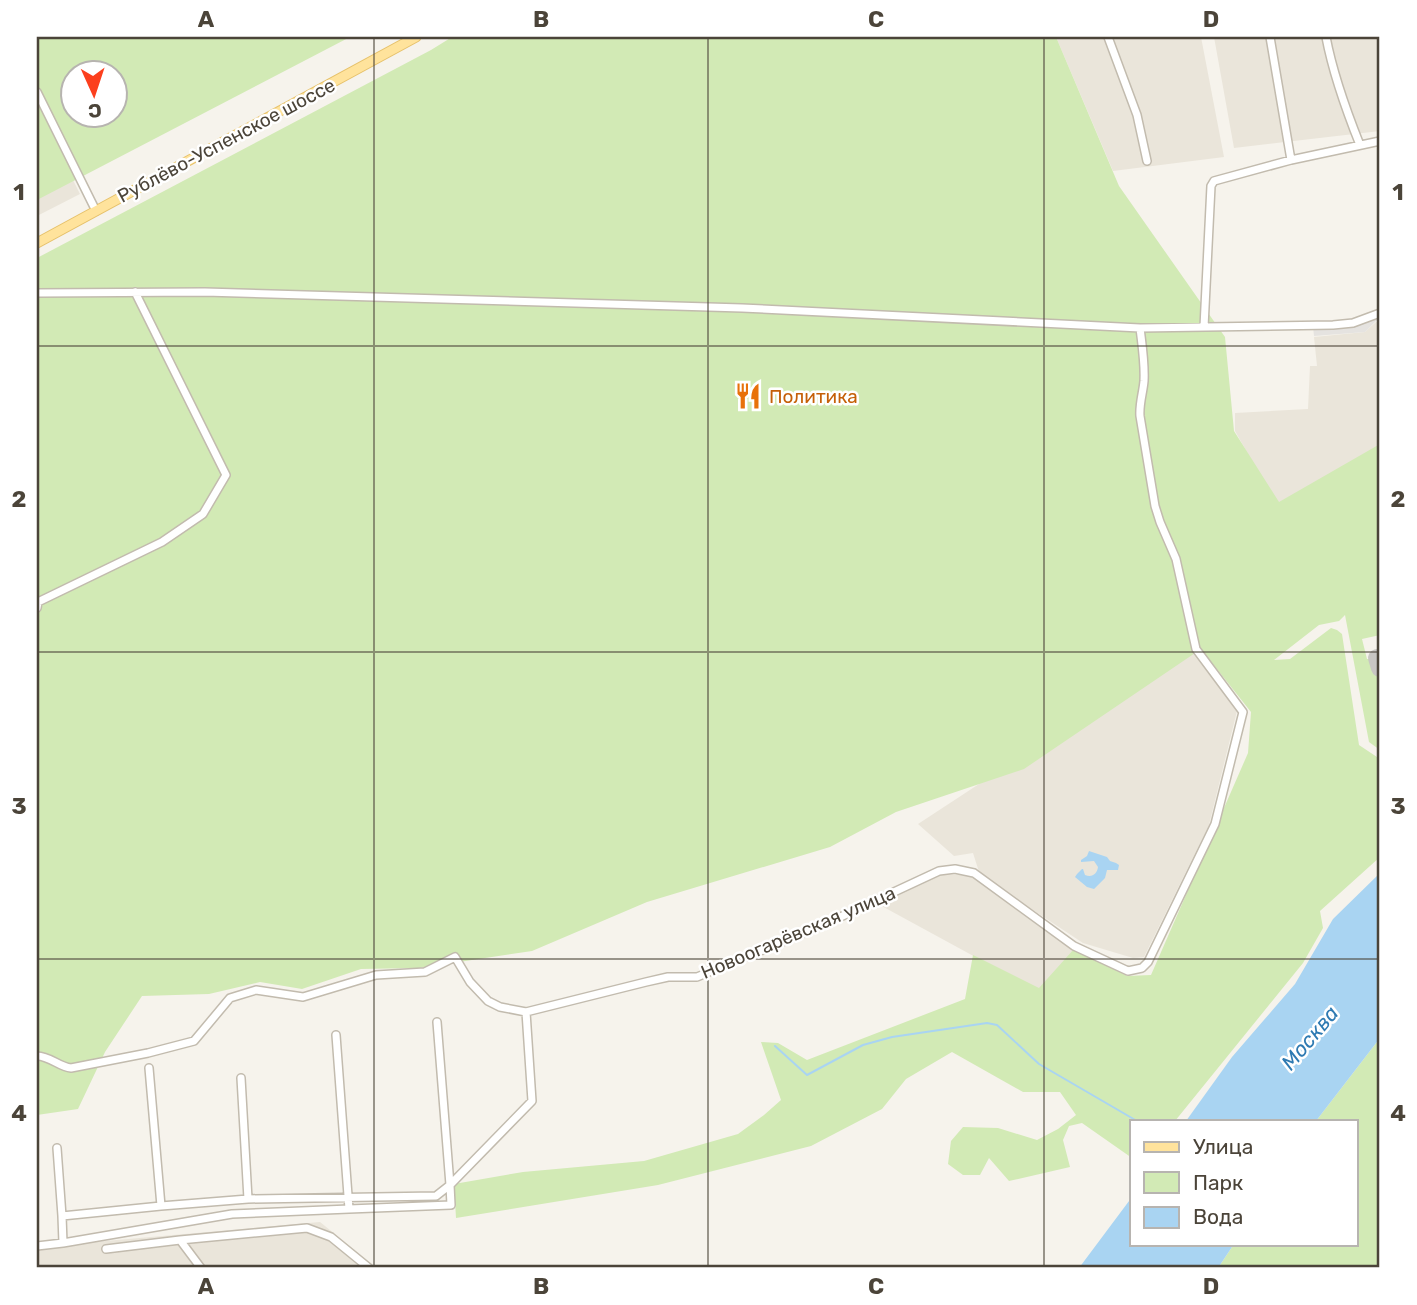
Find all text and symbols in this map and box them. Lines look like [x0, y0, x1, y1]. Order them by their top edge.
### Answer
text: A [198, 5, 215, 33]
text: B [533, 5, 549, 33]
text: C [868, 5, 884, 33]
text: D [1203, 5, 1219, 33]
north arrow [60, 60, 130, 130]
street label: Рублёво-Успенское шоссе [114, 73, 339, 208]
text: С [88, 99, 102, 122]
text: 1 [13, 178, 25, 206]
text: 1 [1392, 178, 1404, 206]
restaurant icon: Политика [733, 381, 763, 411]
place label: Политика [769, 385, 858, 408]
text: 2 [12, 485, 26, 513]
text: 2 [1391, 485, 1405, 513]
text: 3 [11, 792, 27, 820]
text: 3 [1390, 792, 1406, 820]
street label: Новоогарёвская улица [697, 881, 899, 984]
water label: Москва [1276, 1001, 1343, 1075]
text: 4 [11, 1099, 27, 1127]
text: 4 [1390, 1099, 1406, 1127]
legend [1130, 1120, 1358, 1246]
text: Улица [1193, 1134, 1253, 1159]
text: Парк [1193, 1170, 1243, 1195]
text: Вода [1193, 1204, 1243, 1229]
text: A [198, 1272, 215, 1300]
text: B [533, 1272, 549, 1300]
text: C [868, 1272, 884, 1300]
text: D [1203, 1272, 1219, 1300]

